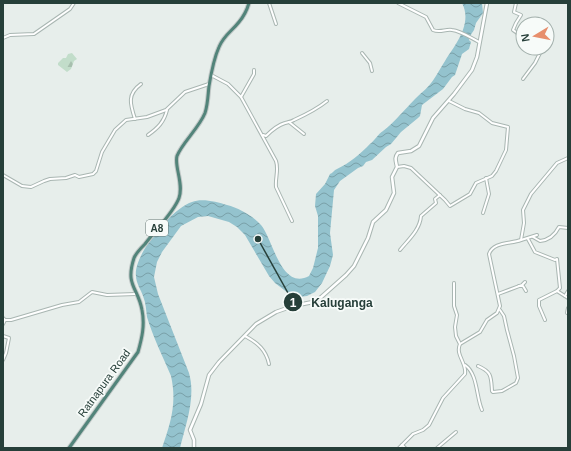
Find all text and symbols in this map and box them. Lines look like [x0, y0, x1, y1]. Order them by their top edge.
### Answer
north arrow [515, 16, 555, 56]
text: N [519, 33, 532, 43]
road number: A8 [146, 220, 168, 236]
callout: Kaluganga [283, 290, 381, 314]
text: 1 [290, 296, 297, 310]
text: Kaluganga [311, 296, 373, 310]
street label: Ratnapura Road [75, 347, 133, 419]

